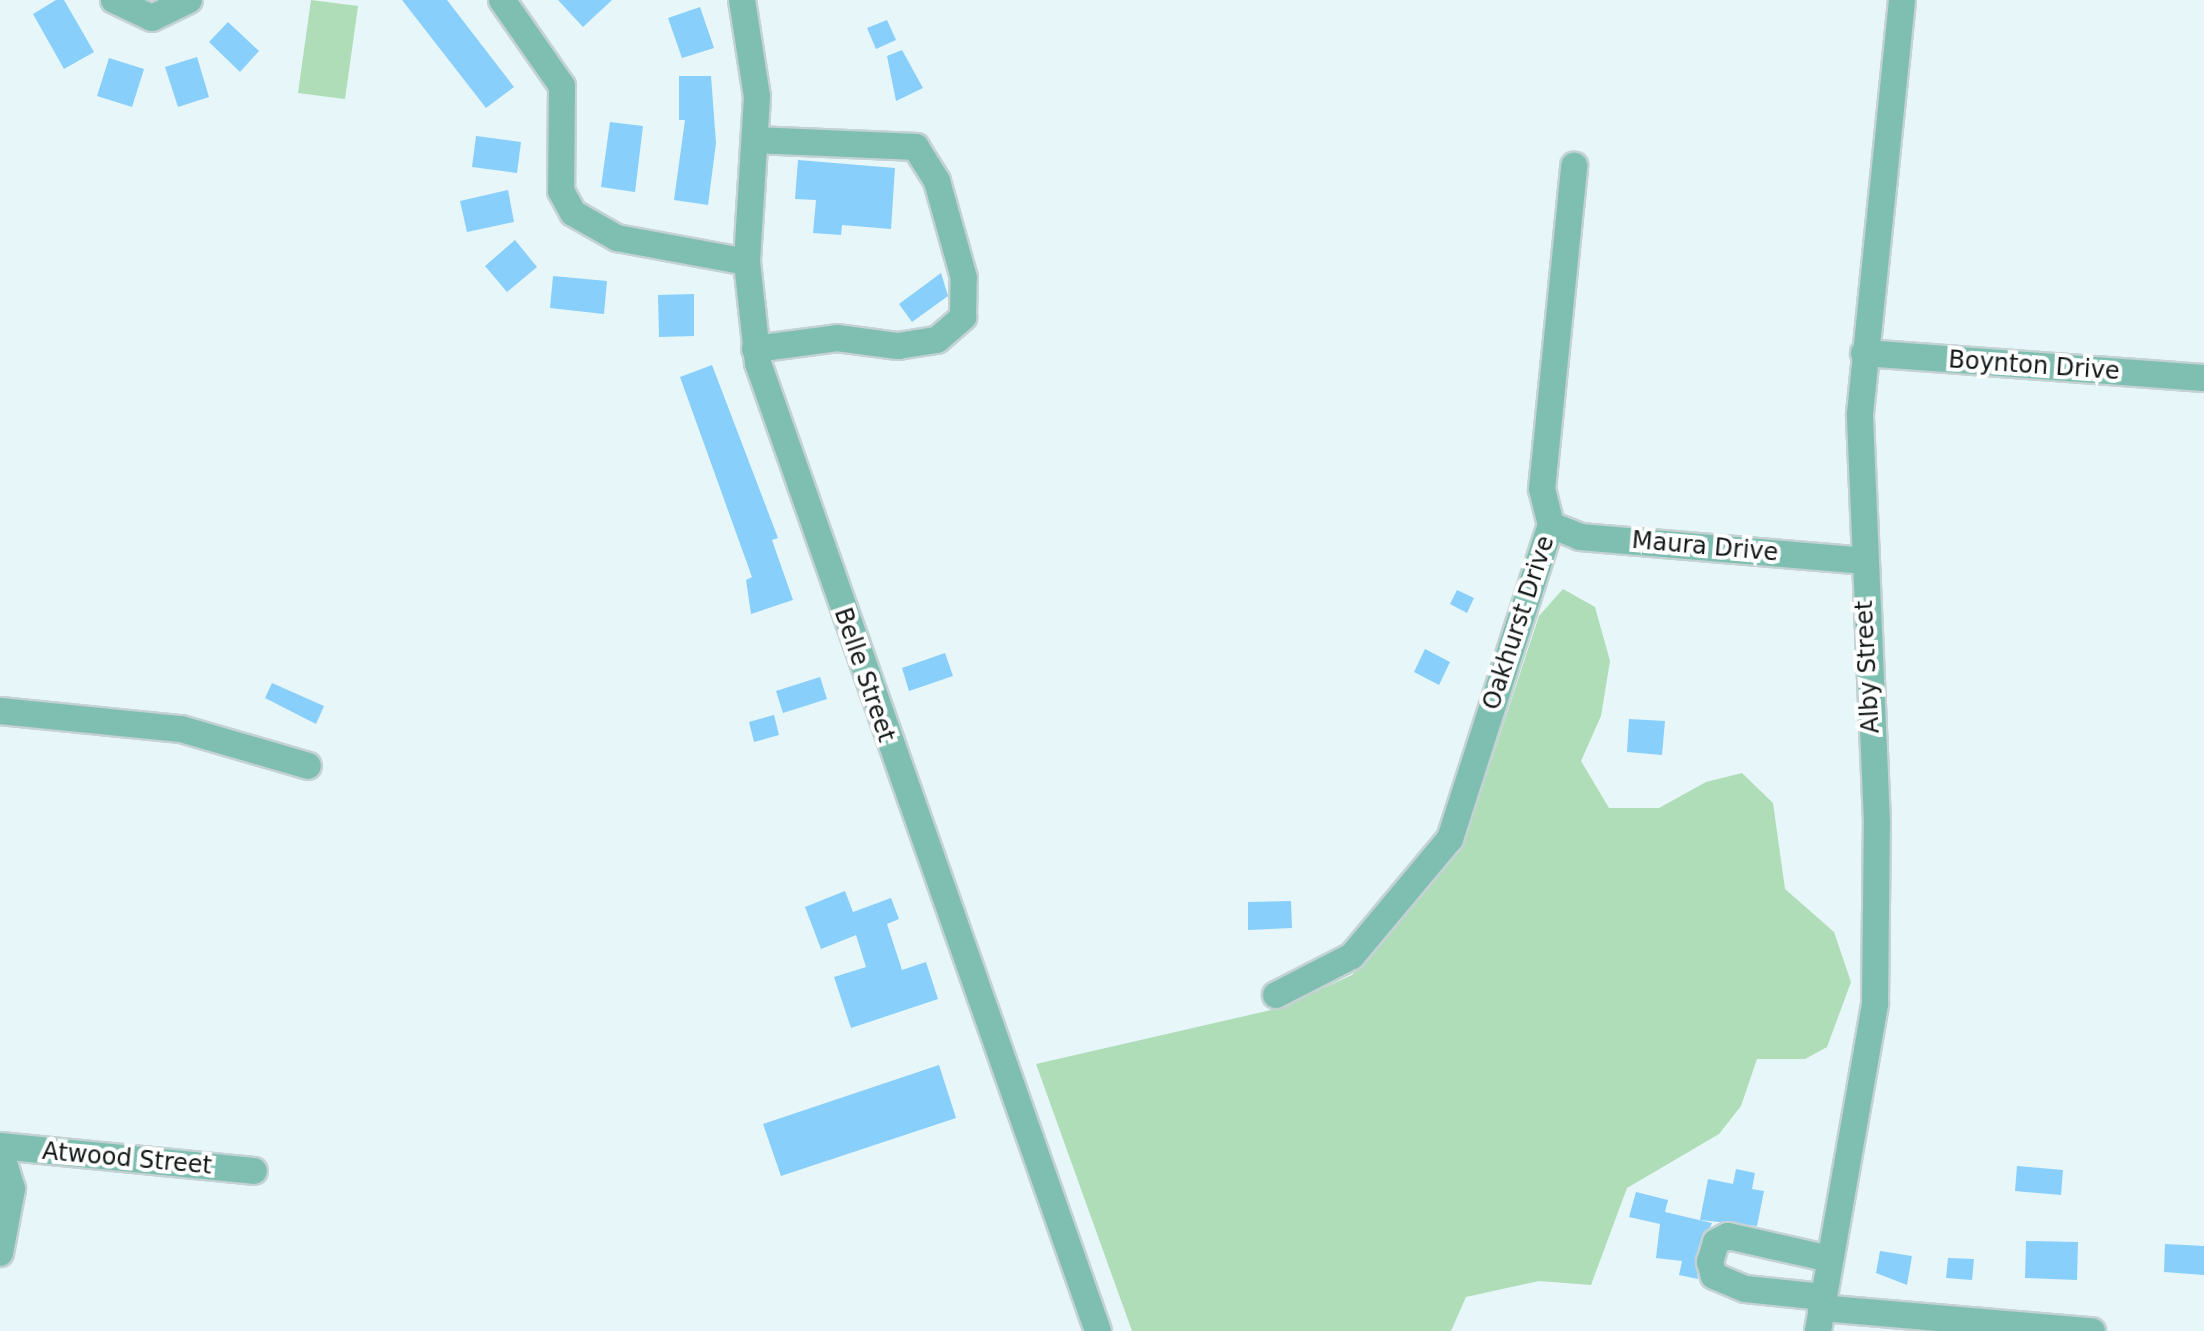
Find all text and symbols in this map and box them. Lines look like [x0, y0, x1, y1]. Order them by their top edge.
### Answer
street label: Boynton Drive [1947, 346, 2121, 386]
street label: Maura Drive [1631, 526, 1779, 568]
street label: Oakhurst Drive [1477, 532, 1561, 714]
street label: Alby Street [1850, 600, 1886, 734]
street label: Belle Street [828, 604, 900, 746]
street label: Atwood Street [41, 1137, 213, 1181]

